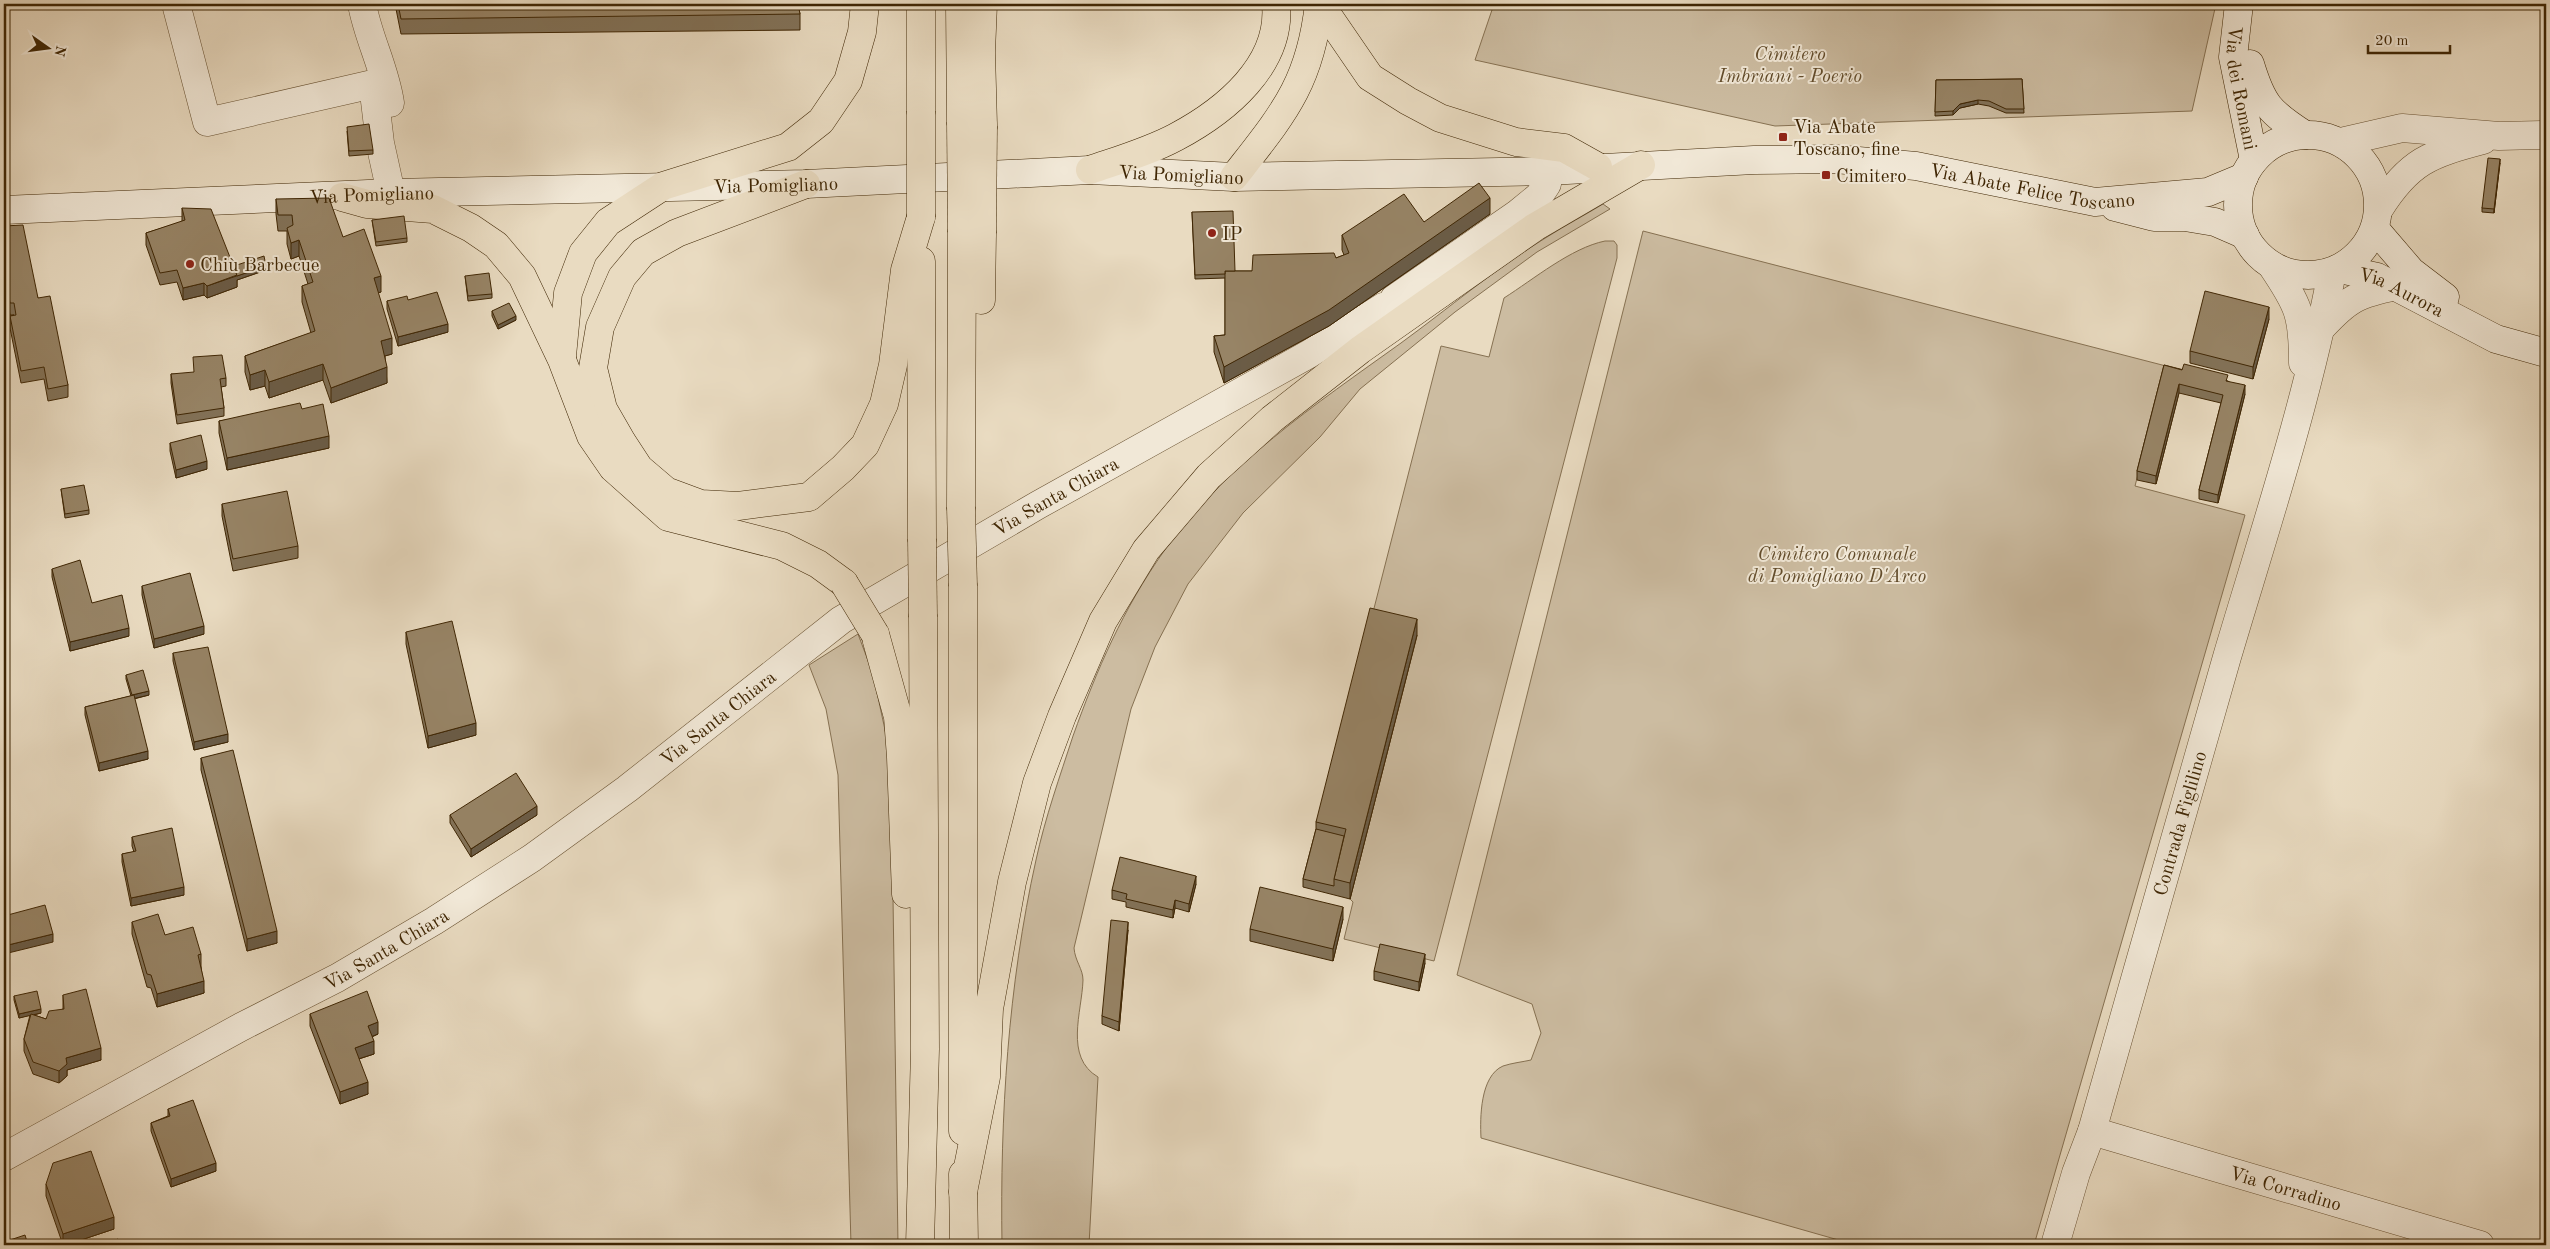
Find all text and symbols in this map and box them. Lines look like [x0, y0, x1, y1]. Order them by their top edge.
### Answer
north arrow [22, 22, 72, 72]
scale bar [2368, 22, 2450, 54]
street label: Via dei Romani [2221, 25, 2259, 152]
text: 20 m [2375, 34, 2409, 49]
text: N [51, 44, 68, 58]
park label: Cimitero Imbriani - Poerio [1717, 46, 1862, 87]
place label: Via Abate Toscano, fine [1793, 119, 1900, 160]
marker: Via Abate Toscano, fine [1777, 131, 1789, 143]
street label: Via Abate Felice Toscano [1928, 162, 2136, 214]
street label: Via Pomigliano [1118, 164, 1244, 189]
place label: Cimitero [1836, 168, 1907, 187]
marker: Cimitero [1820, 169, 1832, 181]
street label: Via Pomigliano [713, 175, 839, 198]
street label: Via Pomigliano [309, 185, 434, 209]
place label: IP [1222, 226, 1242, 245]
marker: IP [1206, 227, 1218, 239]
place label: Chiù Barbecue [200, 257, 320, 276]
marker: Chiù Barbecue [184, 258, 196, 270]
street label: Via Aurora [2357, 266, 2447, 322]
street label: Via Santa Chiara [990, 455, 1123, 541]
park label: Cimitero Comunale di Pomigliano D'Arco [1748, 546, 1926, 587]
street label: Via Santa Chiara [658, 668, 781, 771]
street label: Contrada Figlilino [2152, 749, 2211, 898]
street label: Via Santa Chiara [322, 907, 454, 995]
street label: Via Corradino [2227, 1165, 2343, 1216]

